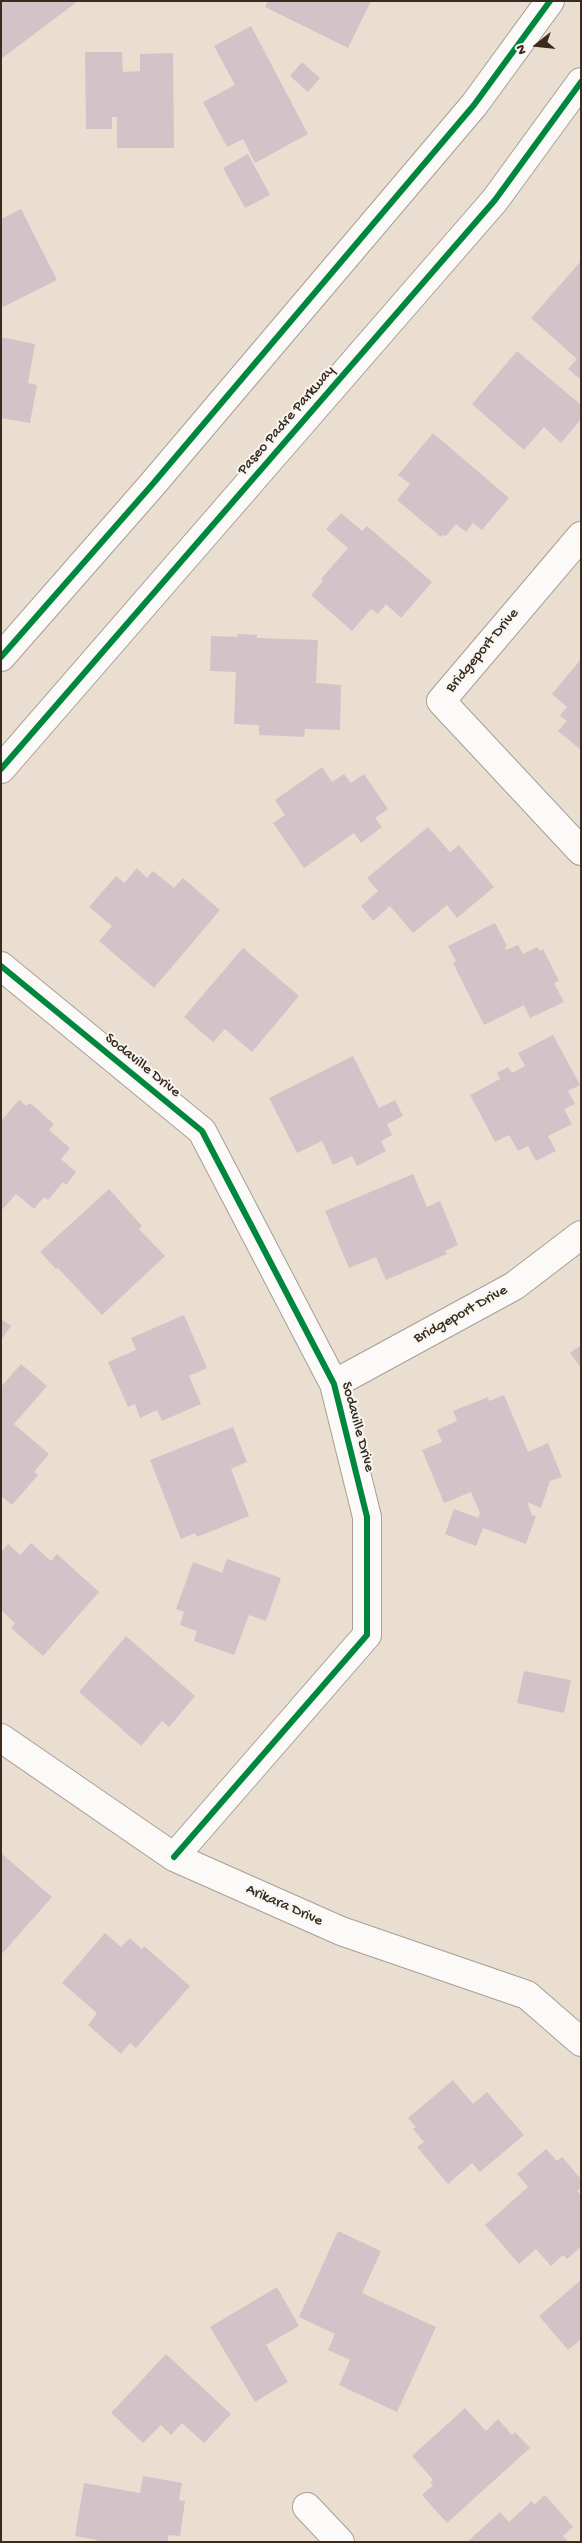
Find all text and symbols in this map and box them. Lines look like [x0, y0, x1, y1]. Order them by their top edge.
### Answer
north arrow [512, 20, 562, 70]
text: N [513, 43, 532, 56]
street label: Paseo Padre Parkway [235, 363, 339, 479]
street label: Bridgeport Drive [443, 605, 523, 697]
street label: Sodaville Drive [100, 1030, 184, 1102]
street label: Bridgeport Drive [411, 1282, 511, 1348]
street label: Sodaville Drive [336, 1380, 378, 1474]
street label: Arikara Drive [243, 1881, 325, 1931]

